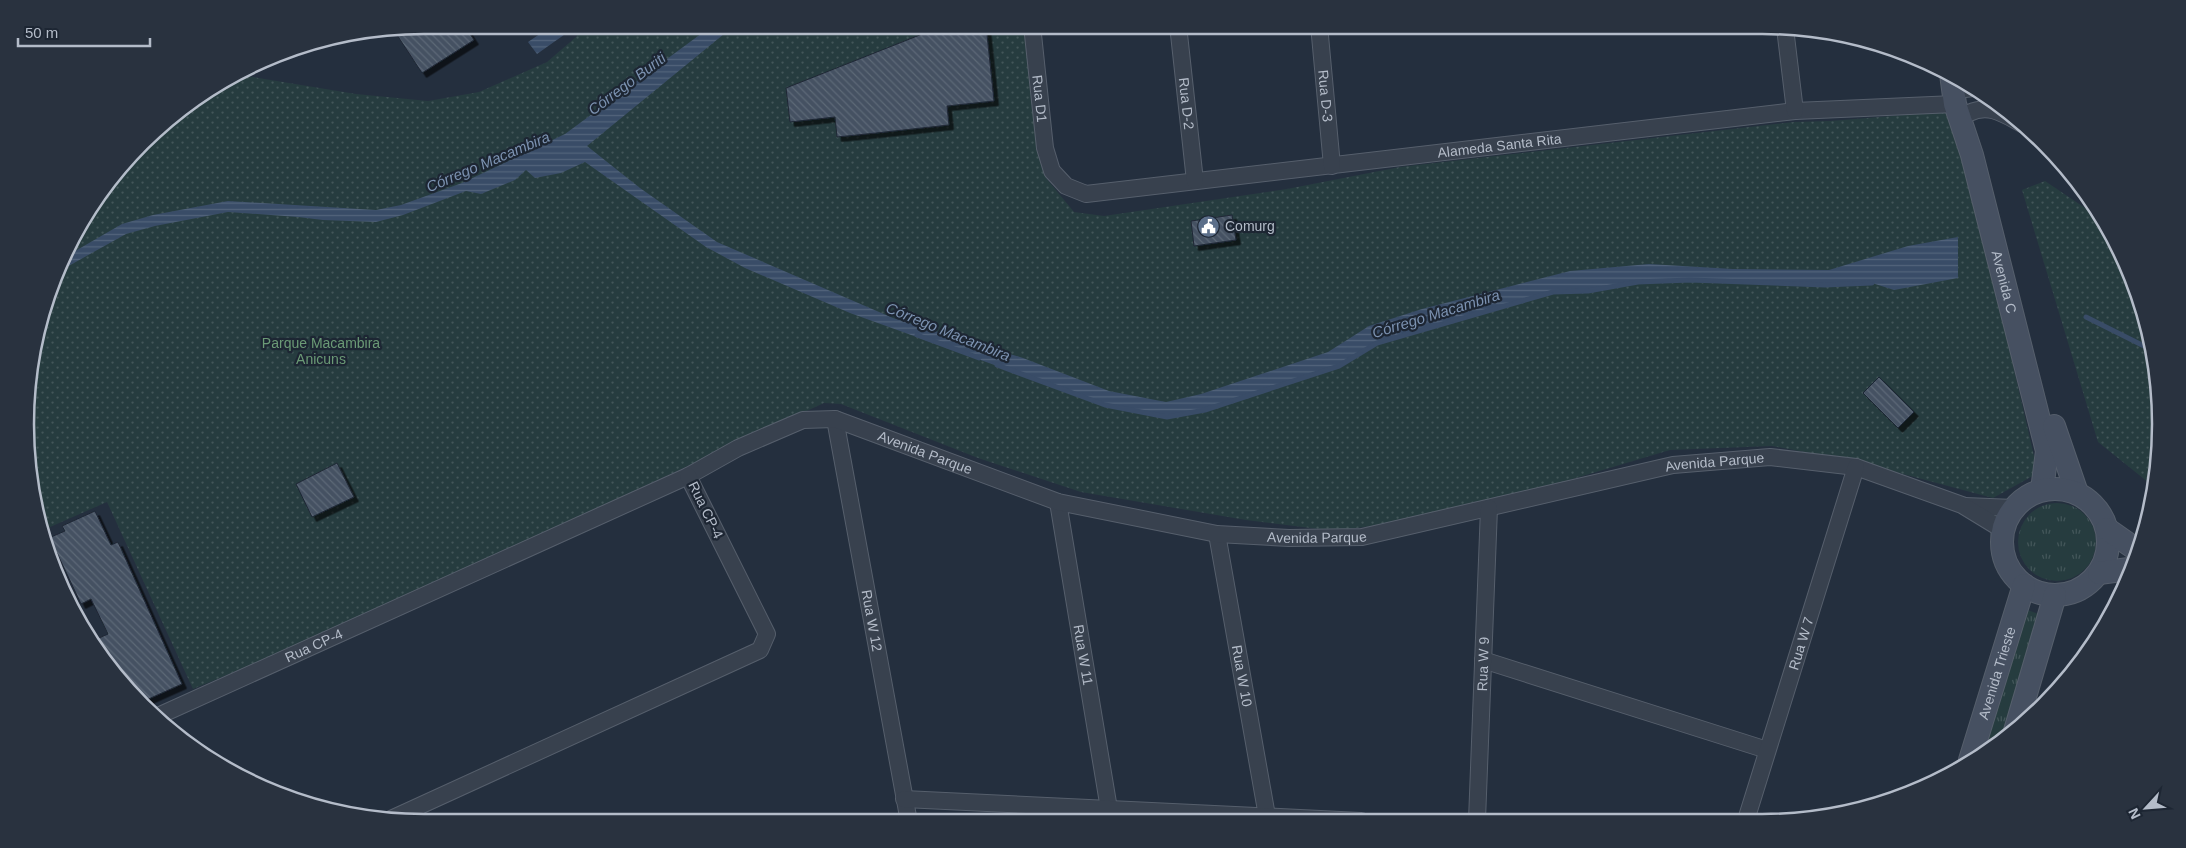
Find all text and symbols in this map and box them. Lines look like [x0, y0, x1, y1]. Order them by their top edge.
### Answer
scale bar [18, 15, 150, 47]
text: 50 m [25, 24, 58, 41]
water label: Córrego Buriti [585, 49, 669, 118]
street label: Rua D-3 [1315, 69, 1336, 123]
street label: Rua D1 [1029, 74, 1050, 123]
street label: Rua D-2 [1176, 77, 1197, 131]
water label: Córrego Macambira [423, 128, 552, 195]
street label: Alameda Santa Rita [1437, 130, 1562, 161]
public building icon: Comurg [1197, 214, 1221, 238]
place label: Comurg [1225, 218, 1275, 234]
street label: Avenida C [1989, 249, 2020, 315]
water label: Córrego Macambira [1370, 286, 1502, 341]
water label: Córrego Macambira [884, 299, 1013, 364]
park label: Parque Macambira Anicuns [262, 335, 380, 367]
street label: Avenida Parque [876, 428, 975, 477]
street label: Avenida Parque [1663, 450, 1765, 475]
street label: Rua CP-4 [685, 479, 727, 541]
street label: Avenida Parque [1267, 528, 1368, 546]
street label: Rua W 12 [859, 589, 886, 653]
street label: Rua W 7 [1785, 615, 1817, 672]
street label: Rua W 11 [1070, 623, 1096, 687]
street label: Avenida Trieste [1975, 624, 2019, 721]
street label: Rua CP-4 [282, 625, 345, 665]
street label: Rua W 9 [1474, 636, 1492, 692]
street label: Rua W 10 [1229, 644, 1255, 708]
north arrow [2121, 783, 2171, 833]
text: N [2125, 806, 2144, 822]

